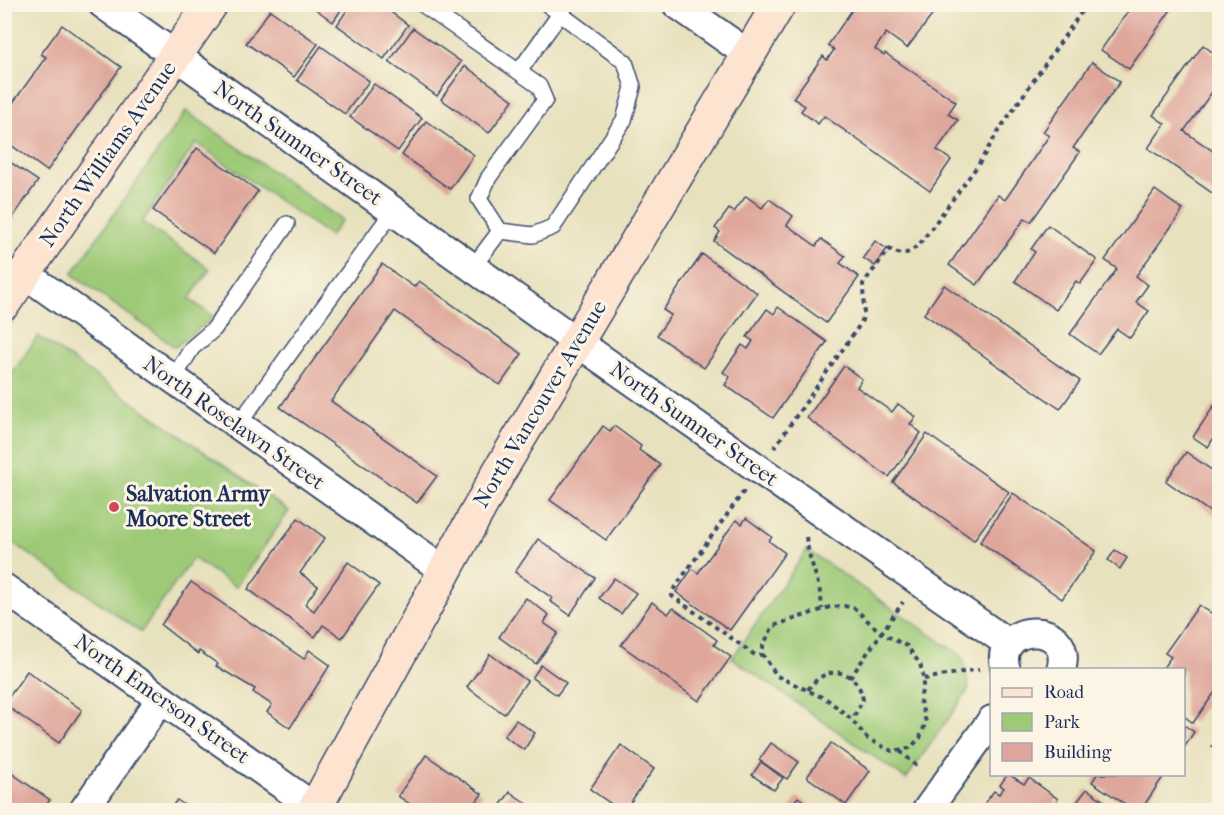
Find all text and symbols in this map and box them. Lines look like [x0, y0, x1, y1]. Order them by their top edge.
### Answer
street label: North Williams Avenue [34, 56, 182, 252]
street label: North Sumner Street [209, 75, 387, 211]
street label: North Vancouver Avenue [468, 296, 612, 512]
street label: North Roselawn Street [138, 351, 330, 495]
street label: North Sumner Street [605, 356, 783, 492]
place label: Salvation Army Moore Street [125, 481, 271, 532]
marker: Salvation Army Moore Street [107, 500, 121, 514]
street label: North Emerson Street [69, 629, 255, 769]
legend [990, 668, 1185, 776]
text: Road [1044, 682, 1084, 703]
text: Park [1044, 712, 1081, 733]
text: Building [1044, 742, 1112, 763]

